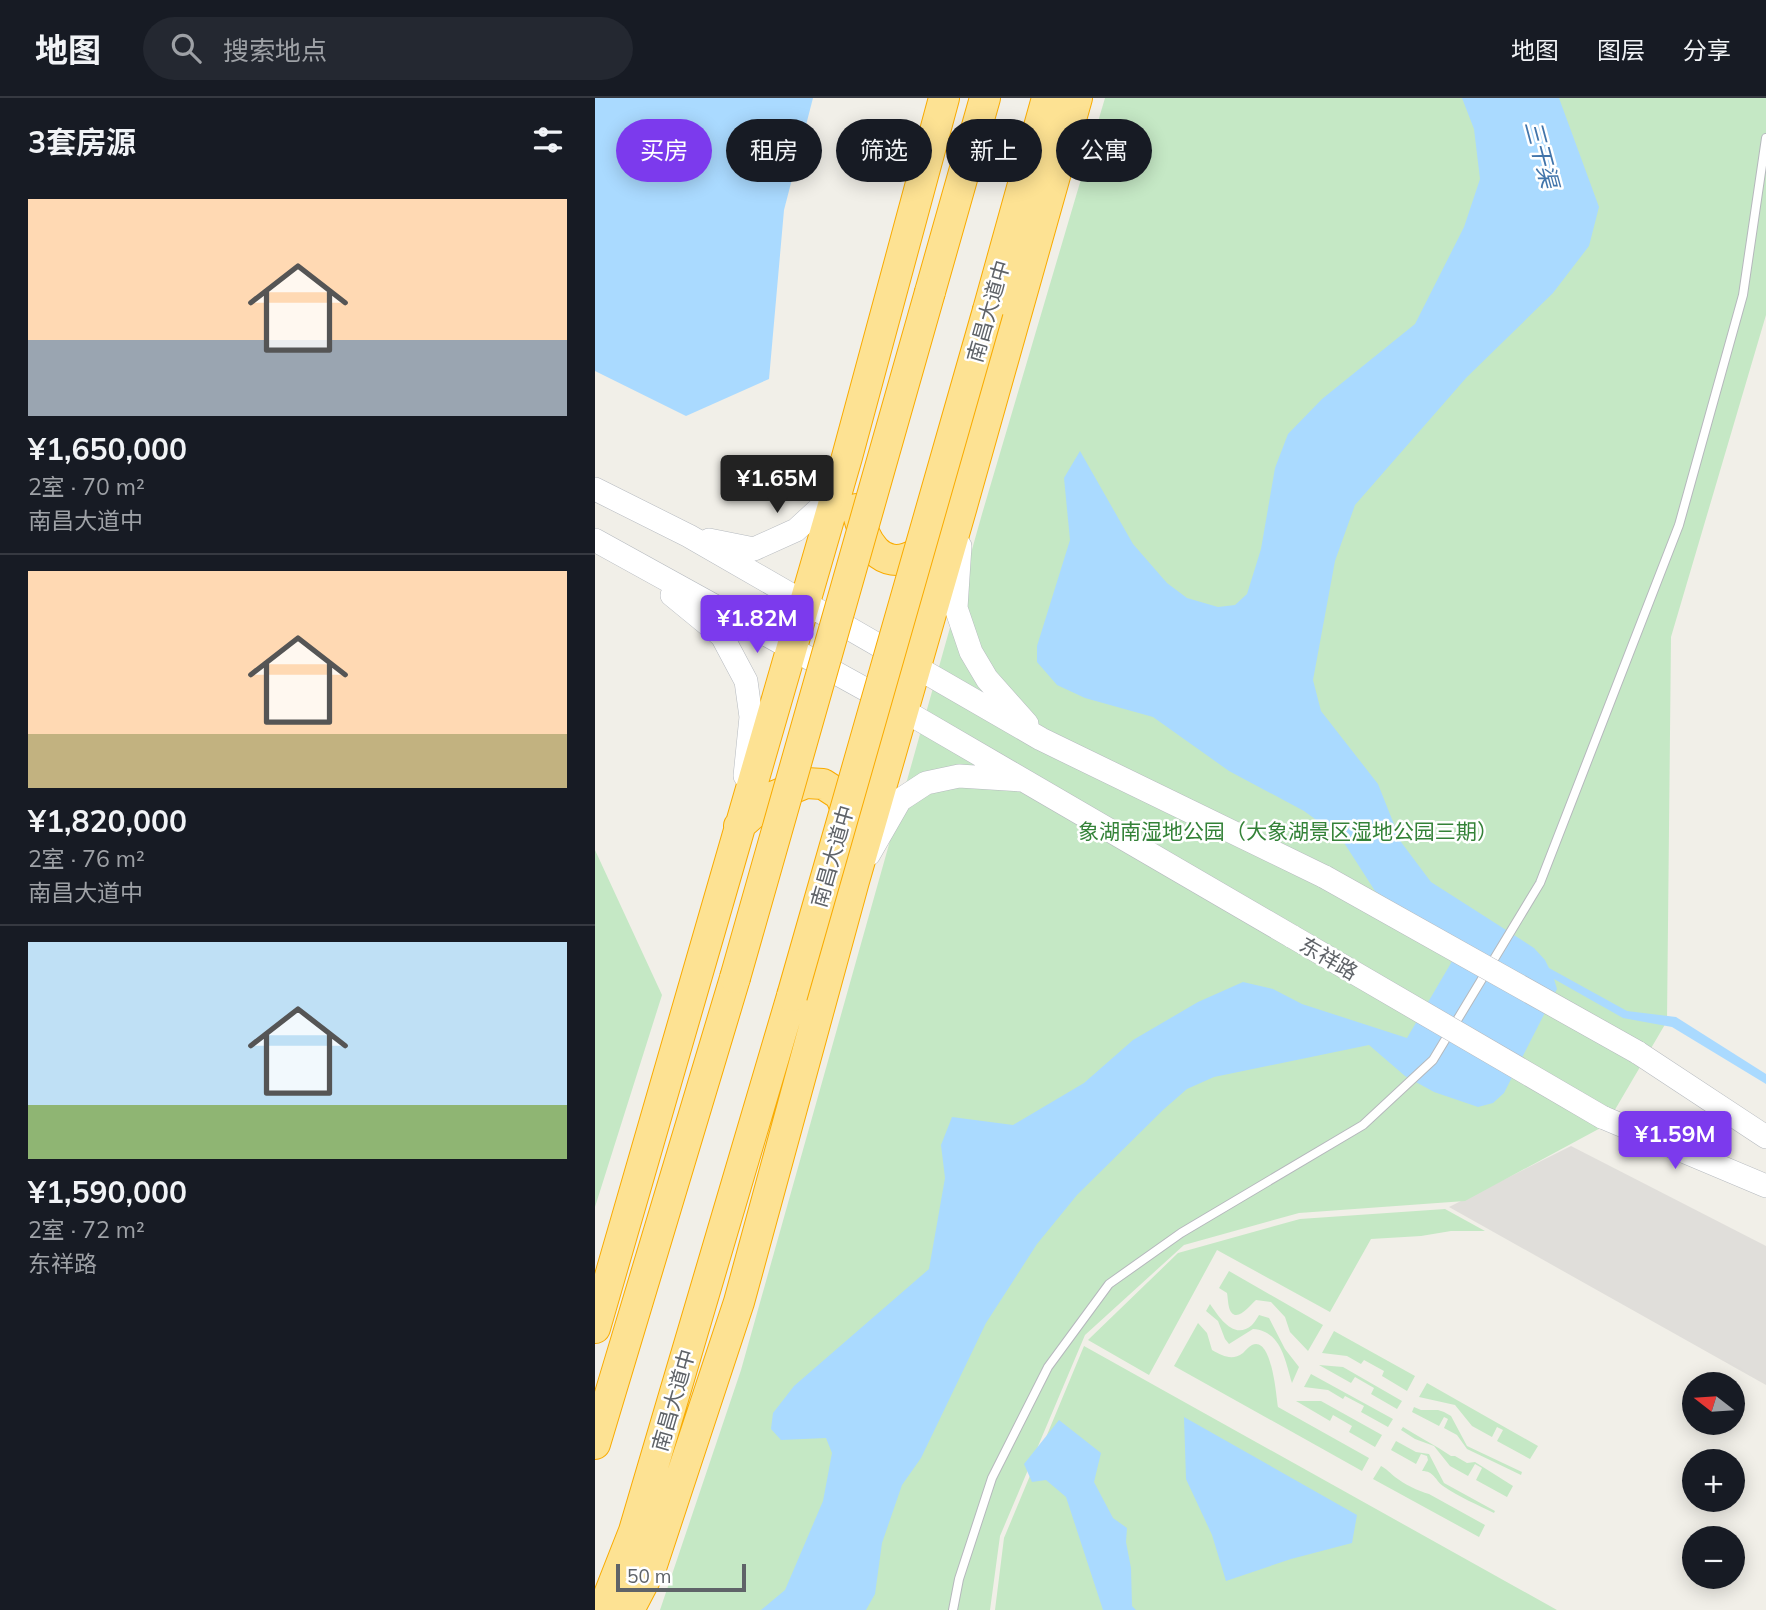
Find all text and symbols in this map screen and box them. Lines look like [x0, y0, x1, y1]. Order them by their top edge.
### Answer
search box [143, 17, 633, 80]
text: 地图 [35, 29, 101, 70]
icon: search [167, 29, 205, 67]
text: 搜索地点 [223, 34, 327, 67]
text: 地图 [1511, 35, 1559, 65]
text: 图层 [1597, 35, 1645, 65]
text: 分享 [1683, 35, 1731, 65]
water label: 三干渠 [1519, 117, 1566, 194]
chip: 买房 [616, 119, 712, 182]
chip: 租房 [726, 119, 822, 182]
chip: 筛选 [836, 119, 932, 182]
chip: 新上 [946, 119, 1042, 182]
chip: 公寓 [1056, 119, 1152, 182]
icon: filters [529, 121, 567, 159]
text: 3套房源 [28, 123, 136, 161]
icon: home [235, 245, 361, 371]
street label: 南昌大道中 [961, 257, 1015, 365]
text: ¥1,650,000 [28, 430, 187, 468]
pin: ¥1.65M [720, 456, 834, 515]
text: ¥1.65M [737, 463, 817, 492]
text: 2室 · 70 m² [28, 472, 145, 501]
text: 南昌大道中 [28, 506, 143, 535]
pin: ¥1.82M [700, 596, 814, 655]
text: ¥1.82M [717, 603, 797, 632]
icon: home [235, 617, 361, 743]
text: ¥1,820,000 [28, 802, 187, 840]
street label: 南昌大道中 [805, 802, 859, 910]
park label: 象湖南湿地公园（大象湖景区湿地公园三期） [1078, 818, 1498, 844]
text: 2室 · 76 m² [28, 844, 145, 873]
text: 南昌大道中 [28, 878, 143, 907]
street label: 东祥路 [1295, 931, 1363, 985]
icon: home [235, 988, 361, 1114]
pin: ¥1.59M [1618, 1112, 1732, 1171]
text: ¥1.59M [1635, 1119, 1715, 1148]
text: ¥1,590,000 [28, 1173, 187, 1211]
text: 2室 · 72 m² [28, 1215, 145, 1244]
text: 东祥路 [28, 1249, 97, 1278]
street label: 南昌大道中 [646, 1346, 700, 1454]
north arrow [1682, 1372, 1745, 1435]
map controls [1682, 1372, 1745, 1589]
button: + [1682, 1449, 1745, 1512]
button: − [1682, 1526, 1745, 1589]
scale bar [616, 1561, 745, 1593]
text: 50 m [627, 1564, 671, 1588]

